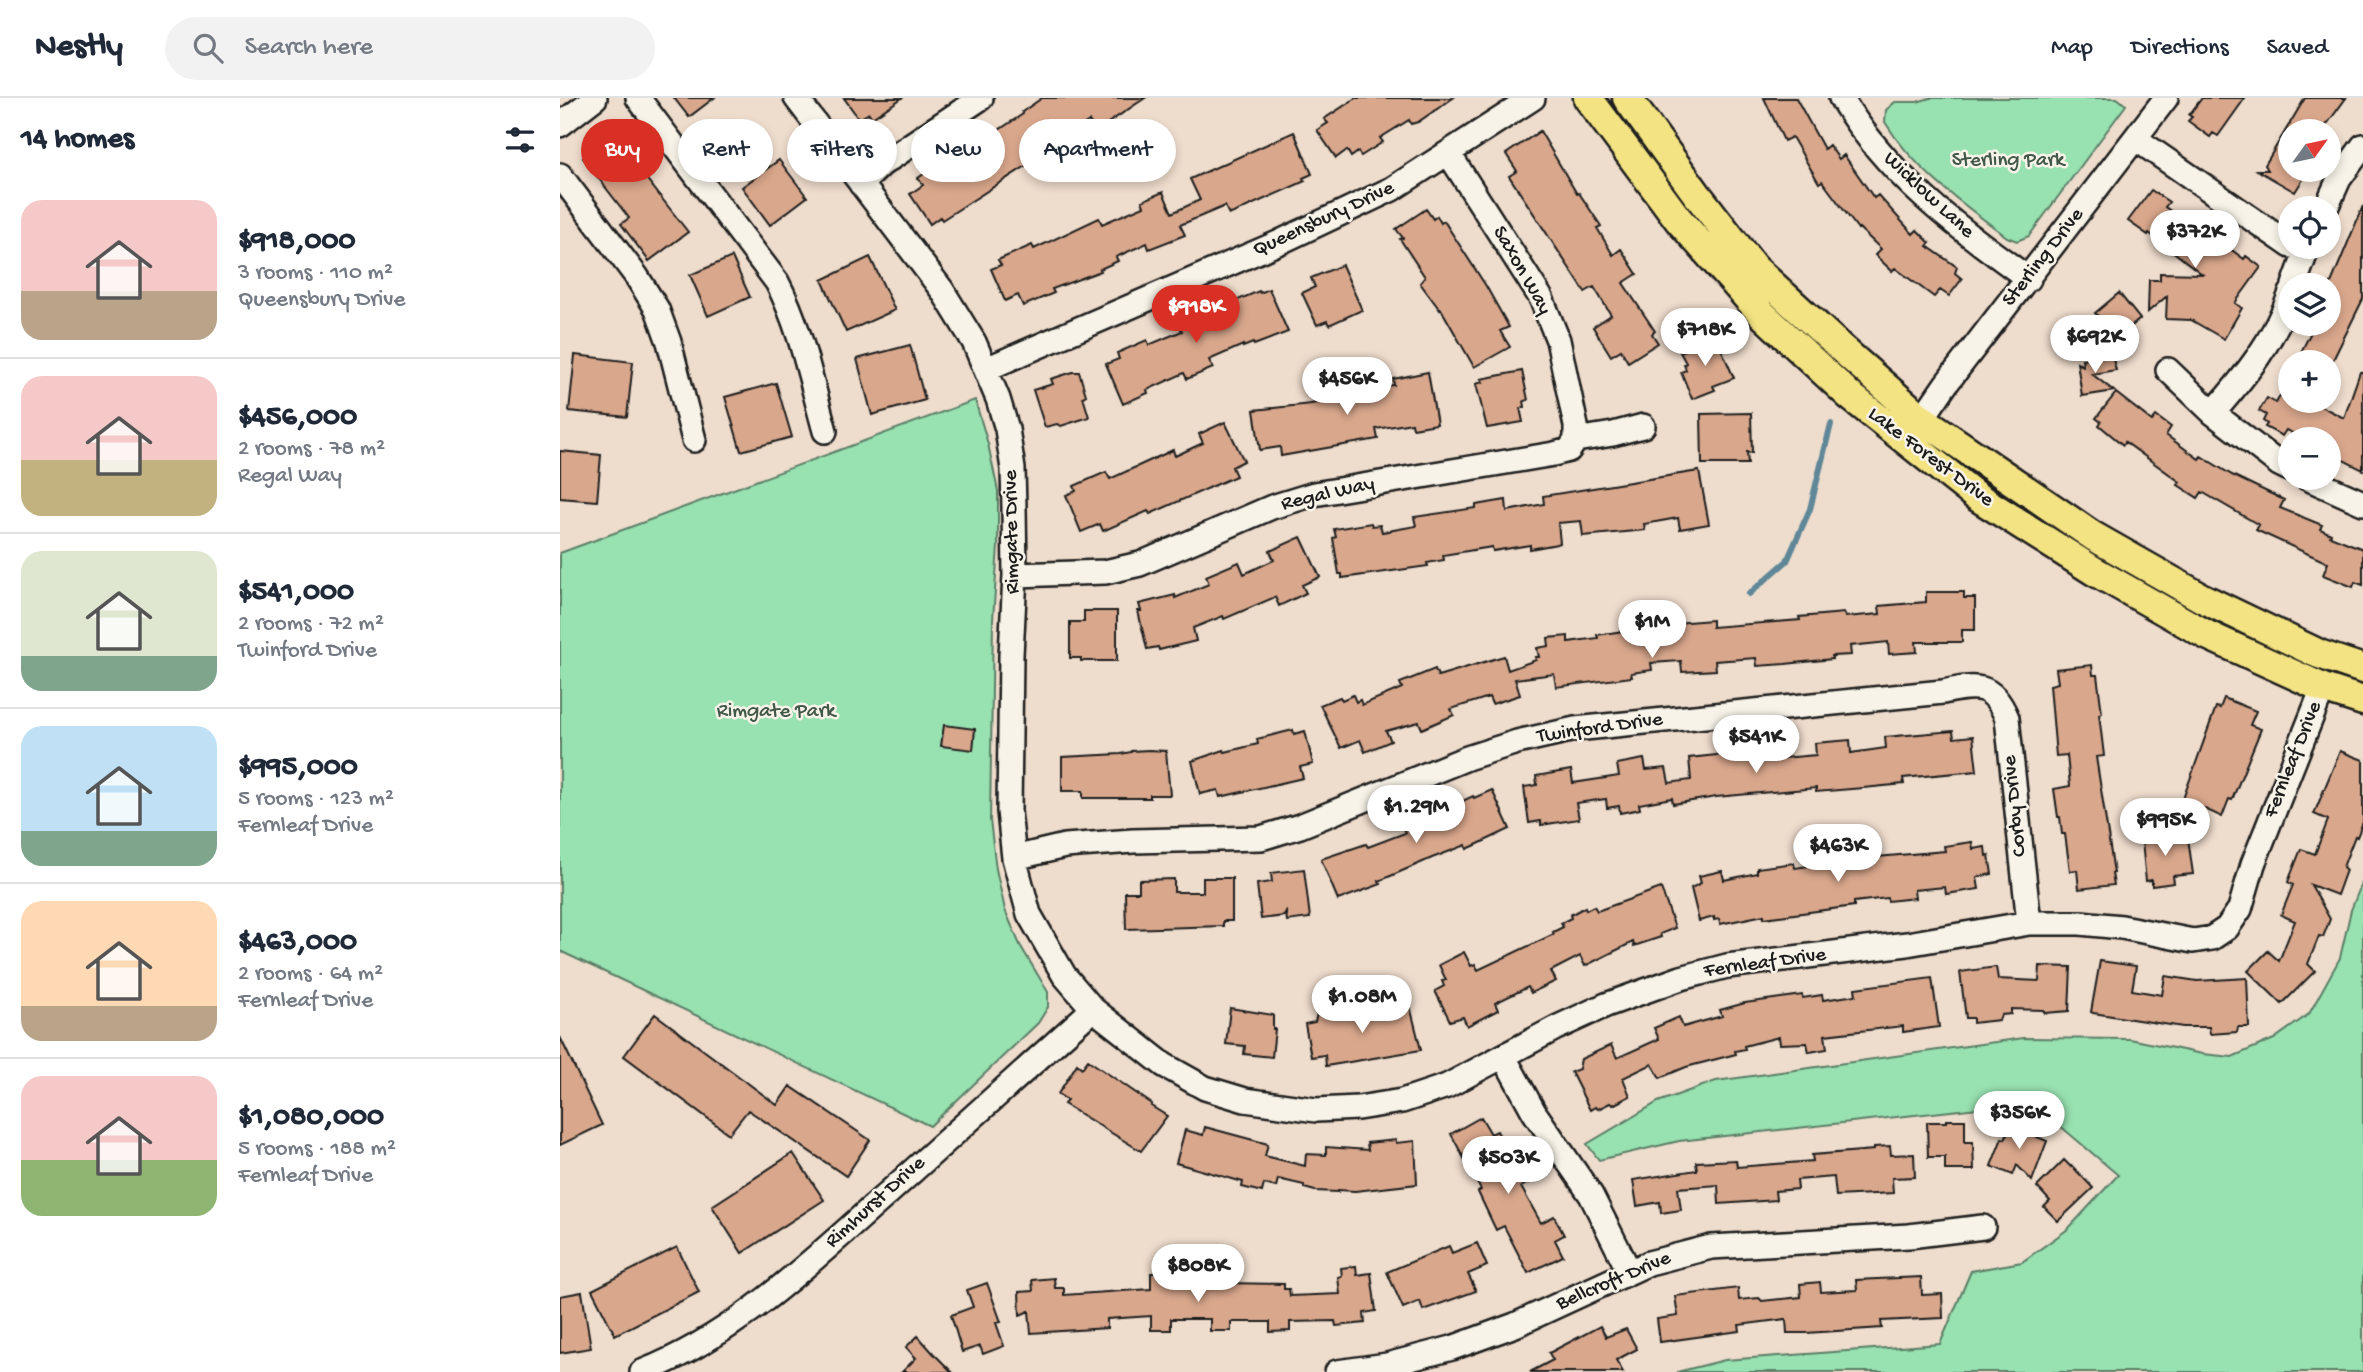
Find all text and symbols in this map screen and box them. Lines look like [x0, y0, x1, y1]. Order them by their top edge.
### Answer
search box [165, 17, 655, 80]
text: Nestly [35, 29, 123, 67]
icon: search [189, 29, 227, 67]
text: Search here [245, 33, 373, 64]
text: Map [2051, 34, 2093, 63]
text: Directions [2131, 34, 2229, 63]
text: Saved [2267, 34, 2328, 63]
chip: Buy [581, 119, 664, 182]
chip: Rent [678, 119, 773, 182]
chip: Filters [787, 119, 897, 182]
chip: New [911, 119, 1005, 182]
chip: Apartment [1019, 119, 1176, 182]
north arrow [2278, 119, 2342, 182]
map controls [2278, 119, 2341, 490]
icon: filters [501, 121, 539, 159]
text: 14 homes [21, 123, 134, 158]
street label: Wicklow Lane [1877, 147, 1980, 245]
park label: Sterling Park [1952, 149, 2067, 174]
street label: Queensbury Drive [1249, 176, 1400, 264]
button: locate [2278, 196, 2341, 259]
street label: Sterling Drive [1998, 203, 2091, 312]
pin: $372K [2146, 211, 2244, 270]
text: $372K [2166, 219, 2224, 246]
street label: Saxon Way [1486, 222, 1556, 320]
text: $918,000 [238, 225, 356, 260]
icon: home [77, 228, 161, 312]
text: 3 rooms · 110 m² [238, 260, 393, 287]
button: layers [2278, 273, 2341, 336]
pin: $918K [1147, 286, 1245, 345]
text: Queensbury Drive [238, 287, 405, 314]
text: $918K [1168, 294, 1224, 321]
pin: $718K [1656, 308, 1754, 368]
pin: $692K [2046, 316, 2144, 375]
text: $718K [1677, 317, 1733, 344]
text: $692K [2066, 324, 2124, 351]
button: + [2278, 350, 2341, 413]
pin: $456K [1298, 358, 1396, 417]
text: $456K [1318, 366, 1376, 393]
text: $456,000 [238, 401, 357, 436]
street label: Lake Forest Drive [1862, 402, 1999, 514]
icon: home [77, 404, 161, 488]
button: − [2278, 427, 2341, 490]
text: 2 rooms · 78 m² [238, 436, 385, 463]
text: Regal Way [238, 463, 342, 490]
street label: Rimgate Drive [999, 469, 1027, 594]
street label: Regal Way [1279, 472, 1377, 518]
text: $541,000 [238, 576, 354, 611]
icon: home [77, 579, 161, 663]
pin: $1M [1618, 601, 1686, 660]
text: $1M [1634, 609, 1670, 636]
text: 2 rooms · 72 m² [238, 611, 384, 638]
text: Twinford Drive [238, 638, 377, 665]
street label: Fernleaf Drive [2259, 697, 2329, 823]
park label: Rimgate Park [717, 700, 838, 725]
street label: Twinford Drive [1535, 708, 1666, 750]
pin: $541K [1707, 716, 1805, 775]
text: $541K [1728, 724, 1784, 751]
text: $995,000 [238, 751, 358, 786]
street label: Corby Drive [1998, 753, 2034, 858]
icon: home [77, 754, 161, 838]
text: 5 rooms · 123 m² [238, 786, 394, 813]
pin: $1.29M [1359, 786, 1473, 845]
text: $1.29M [1383, 794, 1449, 821]
pin: $995K [2116, 798, 2214, 858]
text: $995K [2136, 807, 2194, 834]
text: Fernleaf Drive [238, 813, 373, 840]
pin: $463K [1789, 824, 1887, 884]
text: $463K [1809, 833, 1867, 860]
text: $463,000 [238, 926, 357, 961]
icon: home [77, 929, 161, 1013]
street label: Fernleaf Drive [1701, 943, 1829, 985]
text: 2 rooms · 64 m² [238, 961, 383, 988]
pin: $1.08M [1305, 976, 1419, 1035]
text: $1.08M [1328, 984, 1396, 1011]
text: Fernleaf Drive [238, 988, 373, 1015]
pin: $356K [1970, 1091, 2068, 1151]
text: $356K [1990, 1100, 2048, 1127]
text: $1,080,000 [238, 1101, 384, 1136]
icon: home [77, 1104, 161, 1188]
text: 5 rooms · 188 m² [238, 1136, 396, 1163]
pin: $503K [1459, 1136, 1557, 1196]
text: $503K [1478, 1145, 1538, 1172]
street label: Rimhurst Drive [821, 1151, 932, 1254]
text: Fernleaf Drive [238, 1163, 373, 1190]
pin: $808K [1149, 1244, 1247, 1304]
street label: Bellcroft Drive [1552, 1246, 1676, 1318]
text: $808K [1167, 1253, 1229, 1280]

